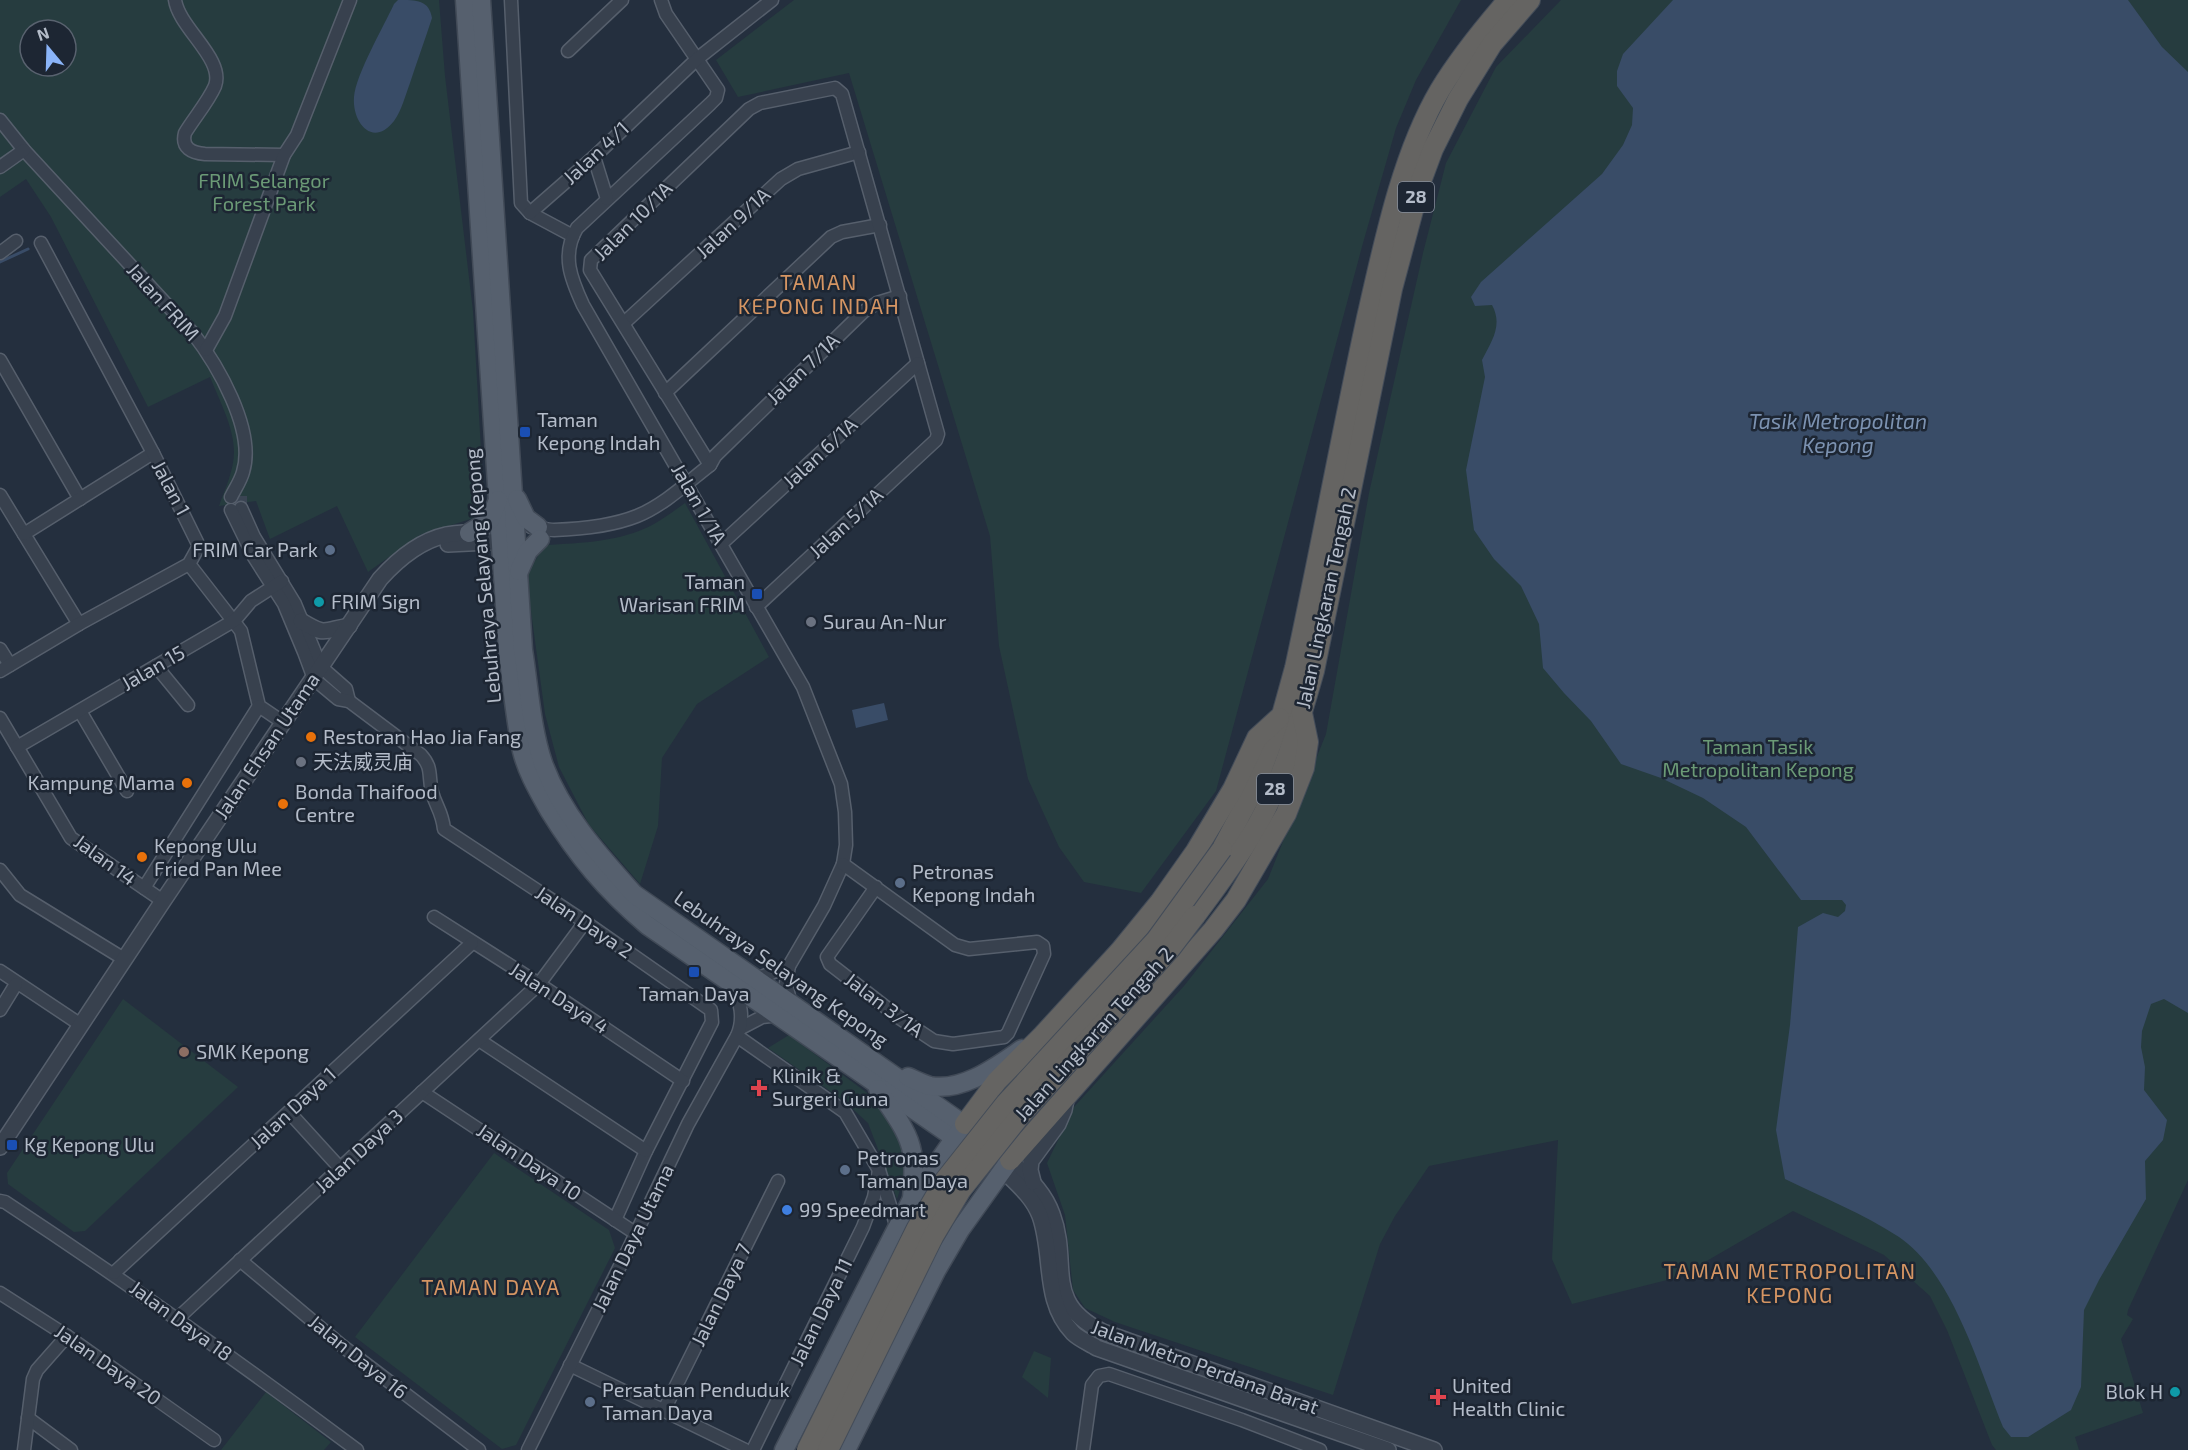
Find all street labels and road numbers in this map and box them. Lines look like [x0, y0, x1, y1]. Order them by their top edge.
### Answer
street label: Jalan 4/1 [557, 116, 633, 189]
street label: Jalan 10/1A [588, 176, 677, 265]
street label: Jalan 9/1A [690, 181, 775, 263]
road number: 28 [1398, 182, 1434, 212]
street label: Jalan FRIM [122, 257, 205, 345]
street label: Jalan 7/1A [761, 327, 844, 409]
street label: Jalan 6/1A [777, 411, 862, 493]
street label: Lebuhraya Selayang Kepong [459, 448, 505, 705]
street label: Jalan 1 [147, 456, 196, 519]
street label: Jalan 1/1A [667, 459, 733, 549]
street label: Jalan 5/1A [803, 482, 888, 563]
street label: Jalan Lingkaran Tengah 2 [1290, 485, 1360, 711]
street label: Jalan 15 [116, 639, 189, 695]
street label: Jalan Ehsan Utama [208, 668, 324, 823]
road number: 28 [1257, 774, 1293, 804]
street label: Jalan 14 [70, 829, 141, 890]
street label: Jalan Daya 2 [531, 880, 638, 962]
street label: Lebuhraya Selayang Kepong [670, 885, 893, 1051]
street label: Jalan Lingkaran Tengah 2 [1009, 941, 1178, 1125]
street label: Jalan Daya 4 [506, 956, 614, 1038]
street label: Jalan 3/1A [840, 967, 929, 1042]
street label: Jalan Daya 1 [244, 1061, 340, 1153]
street label: Jalan Daya 3 [309, 1103, 407, 1197]
street label: Jalan Daya 10 [473, 1117, 586, 1205]
street label: Jalan Daya Utama [586, 1160, 678, 1315]
street label: Jalan Daya 7 [685, 1239, 755, 1350]
street label: Jalan Daya 11 [784, 1254, 857, 1369]
street label: Jalan Daya 18 [126, 1275, 238, 1365]
street label: Jalan Daya 16 [304, 1309, 413, 1403]
street label: Jalan Metro Perdana Barat [1088, 1314, 1323, 1419]
street label: Jalan Daya 20 [51, 1319, 166, 1410]

